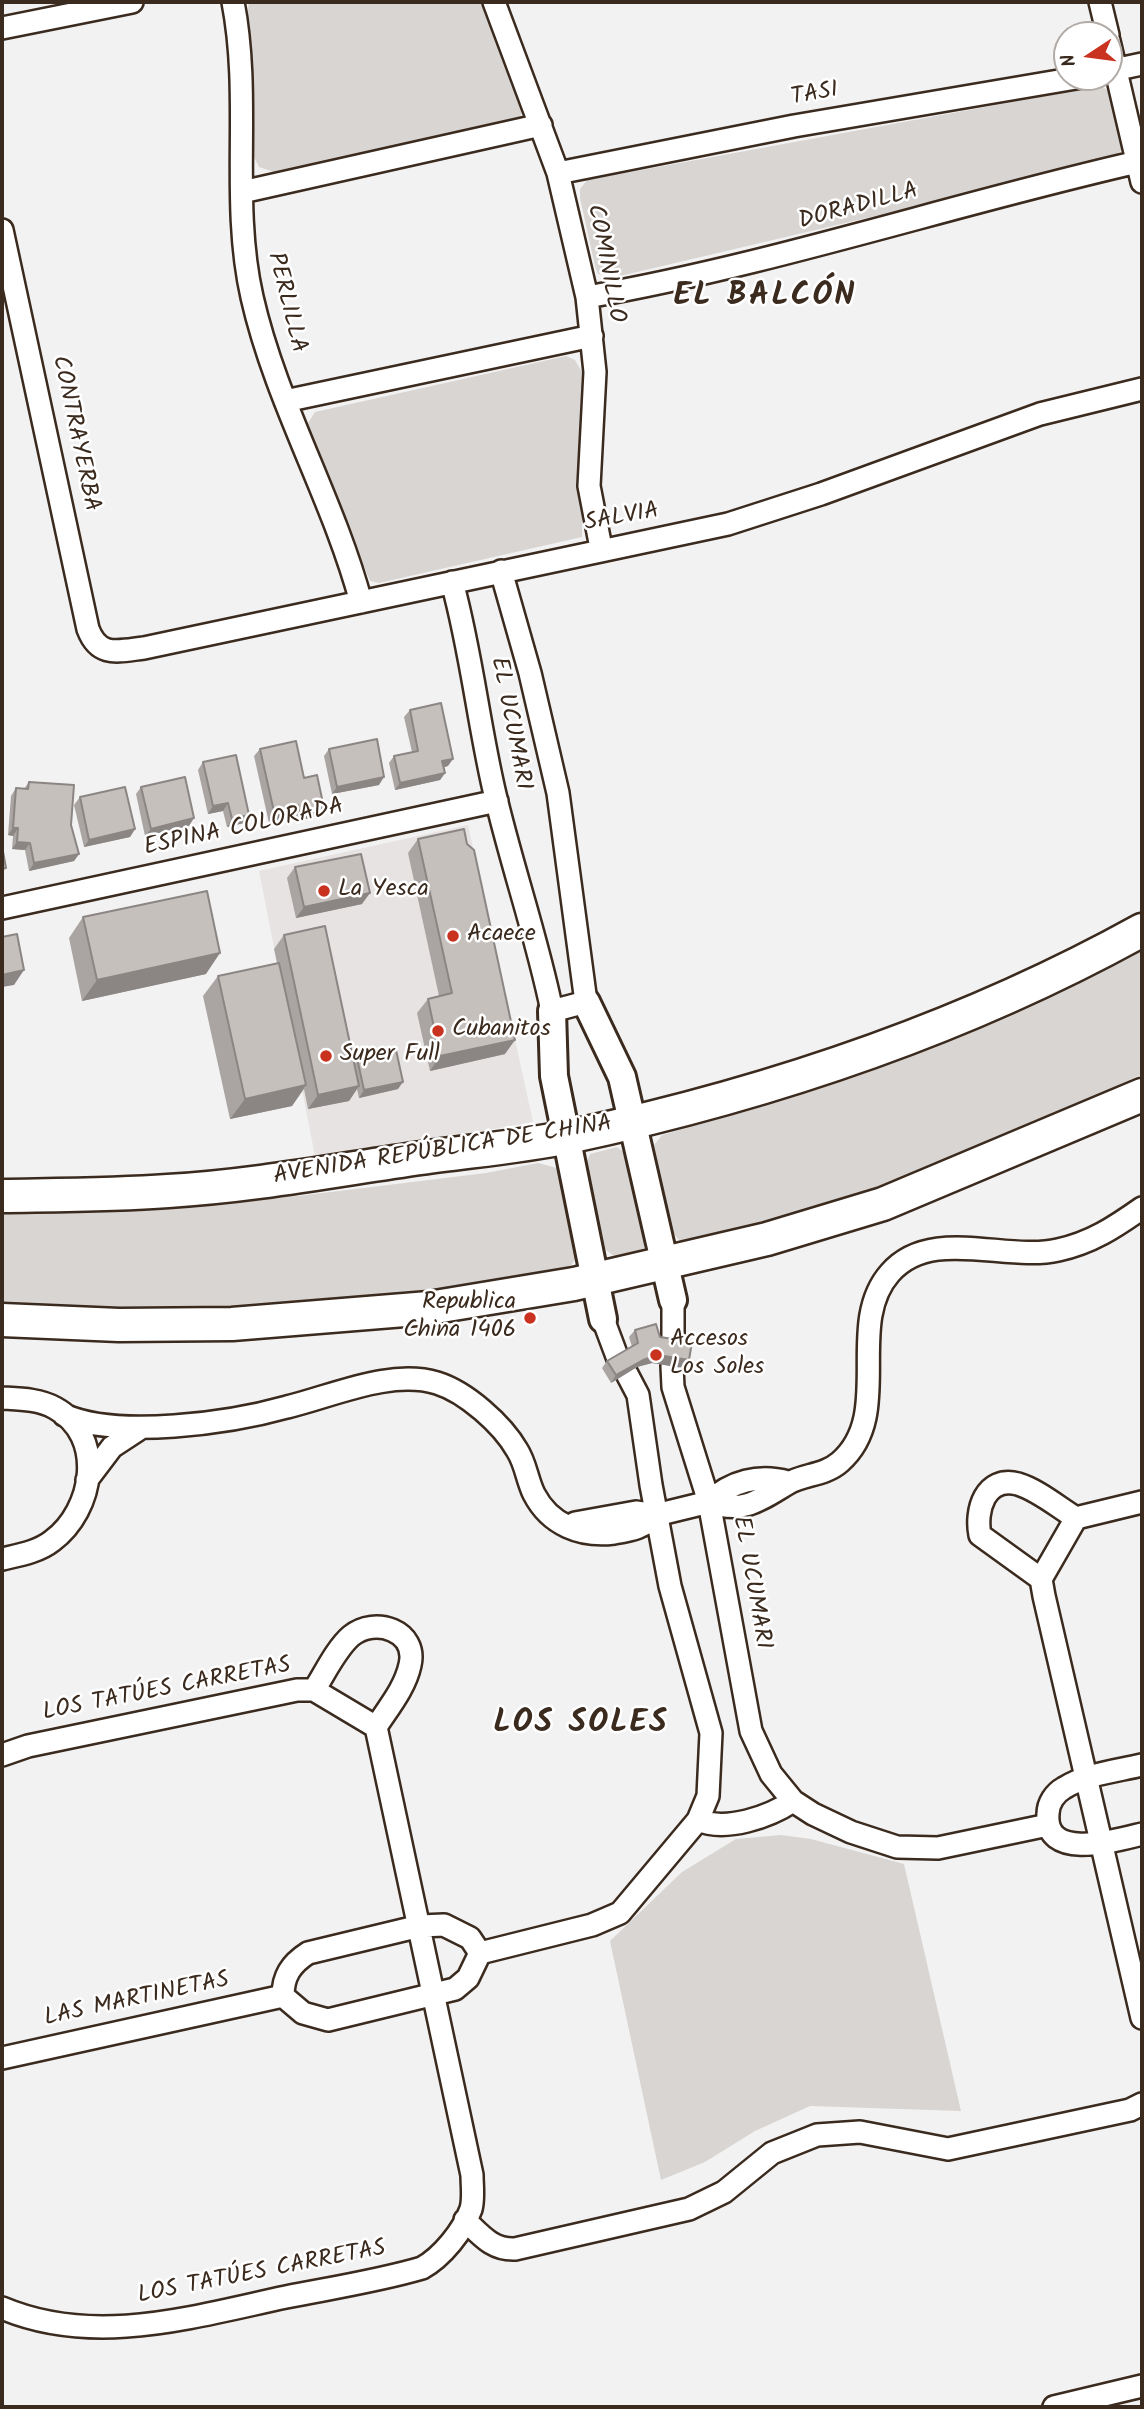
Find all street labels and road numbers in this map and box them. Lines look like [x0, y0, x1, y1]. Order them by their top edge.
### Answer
street label: TASI [789, 78, 841, 114]
street label: DORADILLA [796, 178, 922, 238]
street label: COMINILLO [578, 202, 630, 326]
street label: PERLILLA [259, 250, 311, 356]
street label: CONTRAYERBA [43, 353, 105, 515]
street label: SALVIA [582, 498, 662, 540]
street label: EL UCUMARI [482, 655, 536, 793]
street label: ESPINA COLORADA [142, 794, 346, 864]
street label: AVENIDA REPÚBLICA DE CHINA [272, 1111, 614, 1193]
street label: EL UCUMARI [724, 1514, 776, 1652]
street label: LOS TATÚES CARRETAS [40, 1653, 294, 1729]
street label: LAS MARTINETAS [42, 1967, 232, 2035]
street label: LOS TATÚES CARRETAS [135, 2236, 389, 2312]

